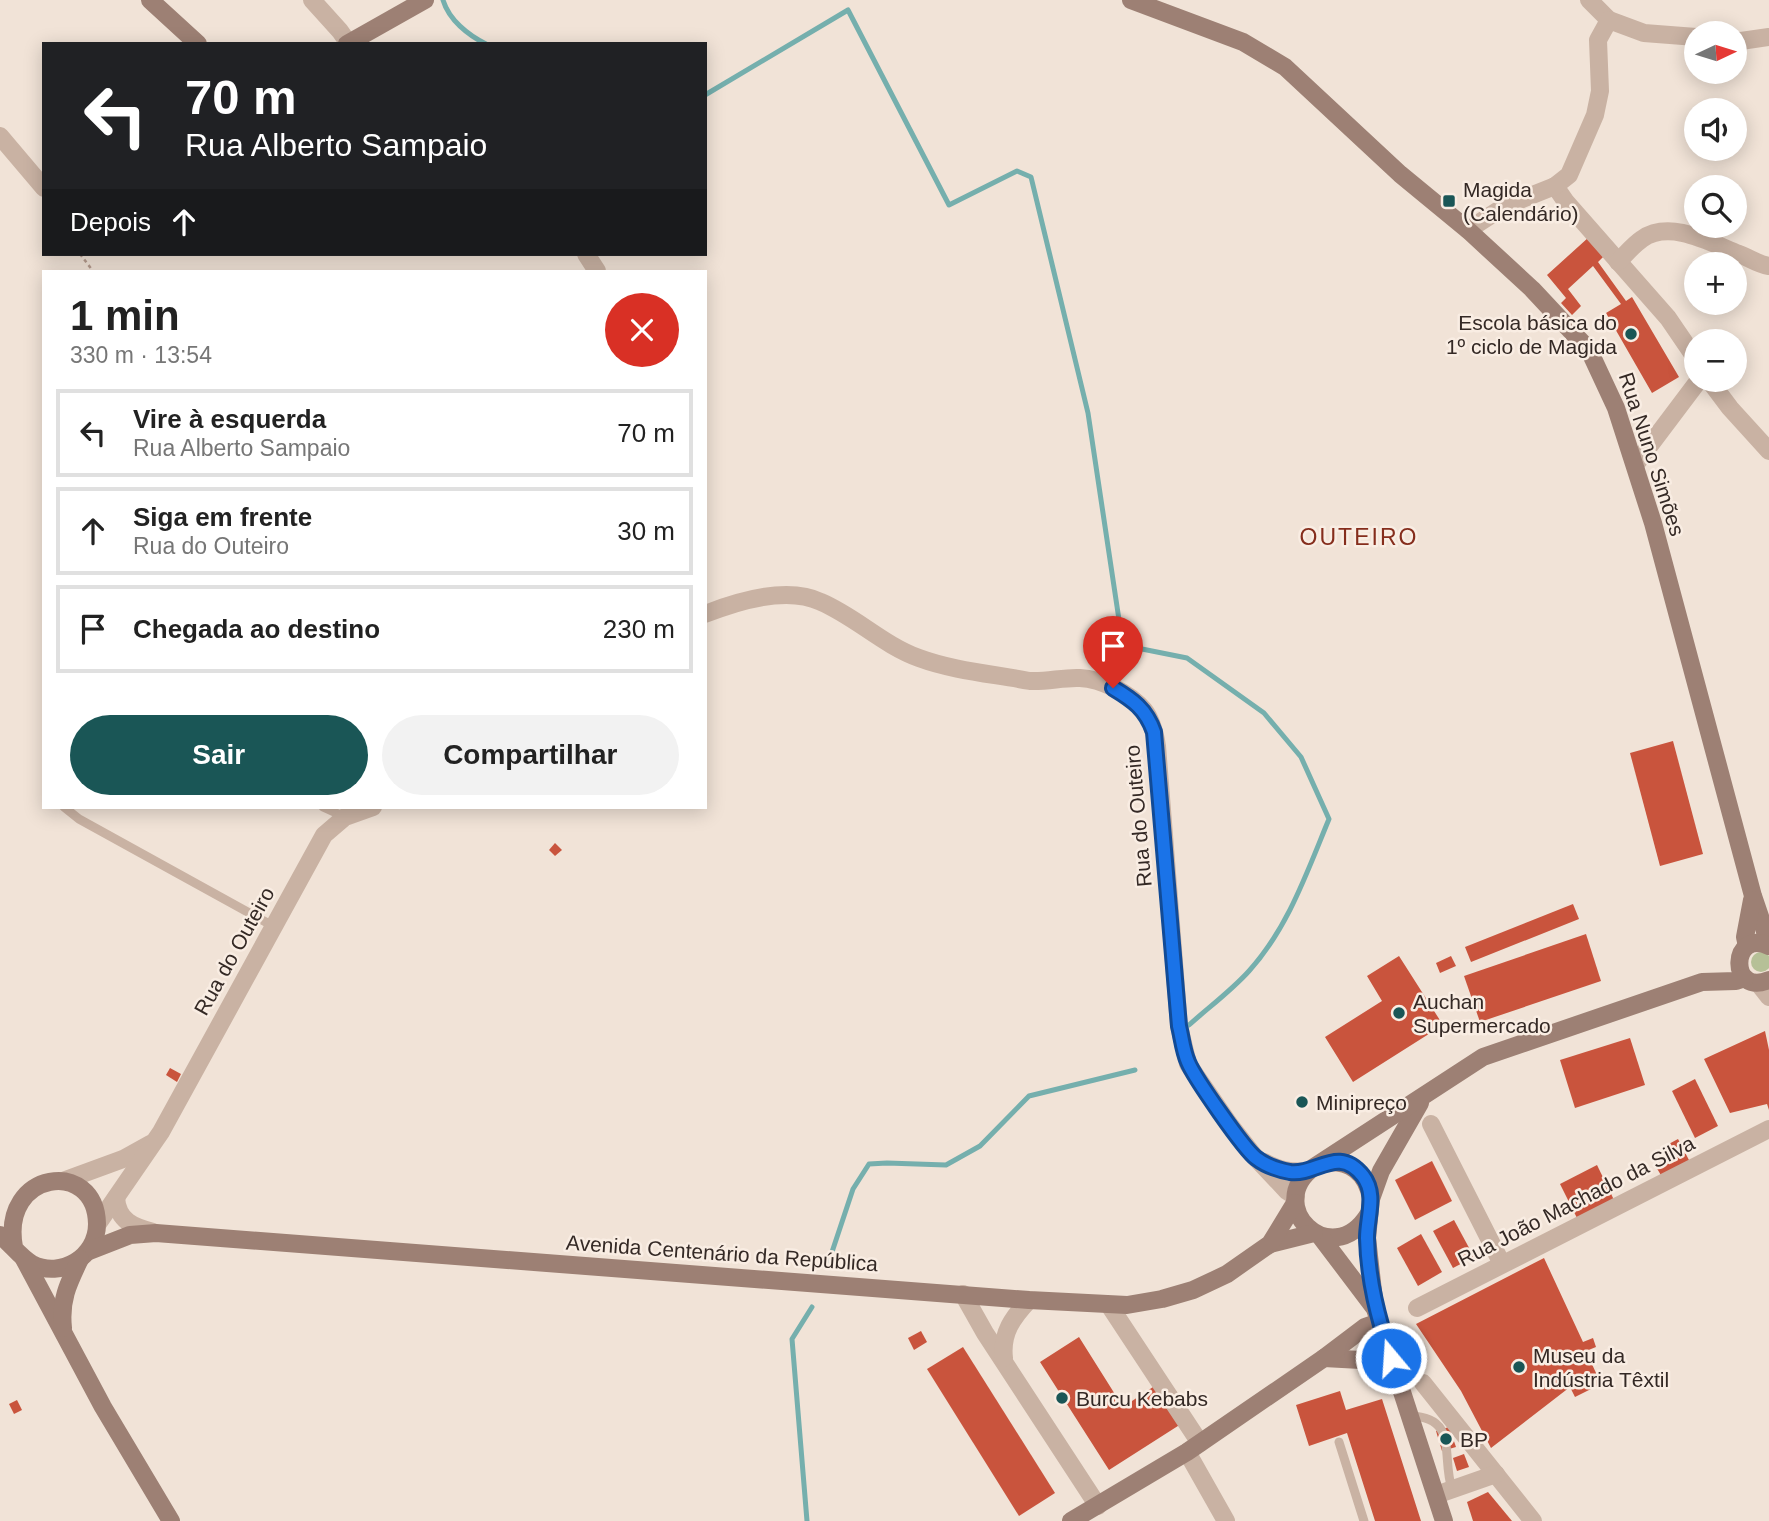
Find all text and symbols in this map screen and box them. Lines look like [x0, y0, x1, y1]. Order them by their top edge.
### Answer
north arrow [1684, 21, 1746, 84]
map controls [1684, 21, 1747, 392]
icon: left [70, 70, 161, 161]
text: 70 m [185, 70, 297, 124]
button: sound [1684, 98, 1747, 161]
text: Rua Alberto Sampaio [185, 127, 487, 163]
button: search [1684, 175, 1747, 238]
place label: Magida (Calendário) [1463, 178, 1579, 225]
marker: Magida (Calendário) [1441, 193, 1457, 209]
icon: ahead [165, 203, 203, 241]
text: Depois [70, 207, 151, 237]
button: + [1684, 252, 1747, 315]
text: 1 min [70, 292, 180, 339]
button: close [605, 293, 679, 367]
place label: Escola básica do 1º ciclo de Magida [1446, 311, 1617, 358]
marker: Escola básica do 1º ciclo de Magida [1623, 326, 1639, 342]
button: − [1684, 329, 1747, 392]
text: 330 m · 13:54 [70, 342, 212, 368]
street label: Rua Nuno Simões [1615, 369, 1689, 539]
text: Vire à esquerda [133, 404, 326, 434]
icon: left [74, 414, 112, 452]
text: 70 m [617, 418, 675, 448]
text: Rua Alberto Sampaio [133, 435, 350, 461]
text: Siga em frente [133, 502, 312, 532]
icon: ahead [74, 512, 112, 550]
text: 30 m [617, 516, 675, 546]
district label: OUTEIRO [1300, 524, 1418, 550]
text: Rua do Outeiro [133, 533, 289, 559]
icon: arrive [74, 610, 112, 648]
text: Chegada ao destino [133, 614, 380, 644]
text: 230 m [603, 614, 675, 644]
pin [1083, 616, 1143, 688]
icon: arrive [1094, 627, 1132, 665]
button: Sair [70, 715, 368, 795]
button: Compartilhar [382, 715, 679, 795]
street label: Rua do Outeiro [1120, 744, 1156, 888]
street label: Rua do Outeiro [189, 883, 279, 1019]
place label: Auchan Supermercado [1413, 990, 1551, 1037]
marker: Auchan Supermercado [1391, 1005, 1407, 1021]
place label: Minipreço [1316, 1091, 1407, 1114]
marker: Minipreço [1294, 1094, 1310, 1110]
street label: Rua João Machado da Silva [1454, 1131, 1699, 1271]
street label: Avenida Centenário da República [565, 1231, 879, 1275]
position arrow [1354, 1321, 1428, 1395]
place label: Museu da Indústria Têxtil [1533, 1344, 1669, 1391]
marker: Museu da Indústria Têxtil [1511, 1359, 1527, 1375]
place label: Burcu Kebabs [1076, 1387, 1208, 1410]
marker: Burcu Kebabs [1054, 1390, 1070, 1406]
place label: BP [1460, 1428, 1488, 1451]
marker: BP [1438, 1431, 1454, 1447]

